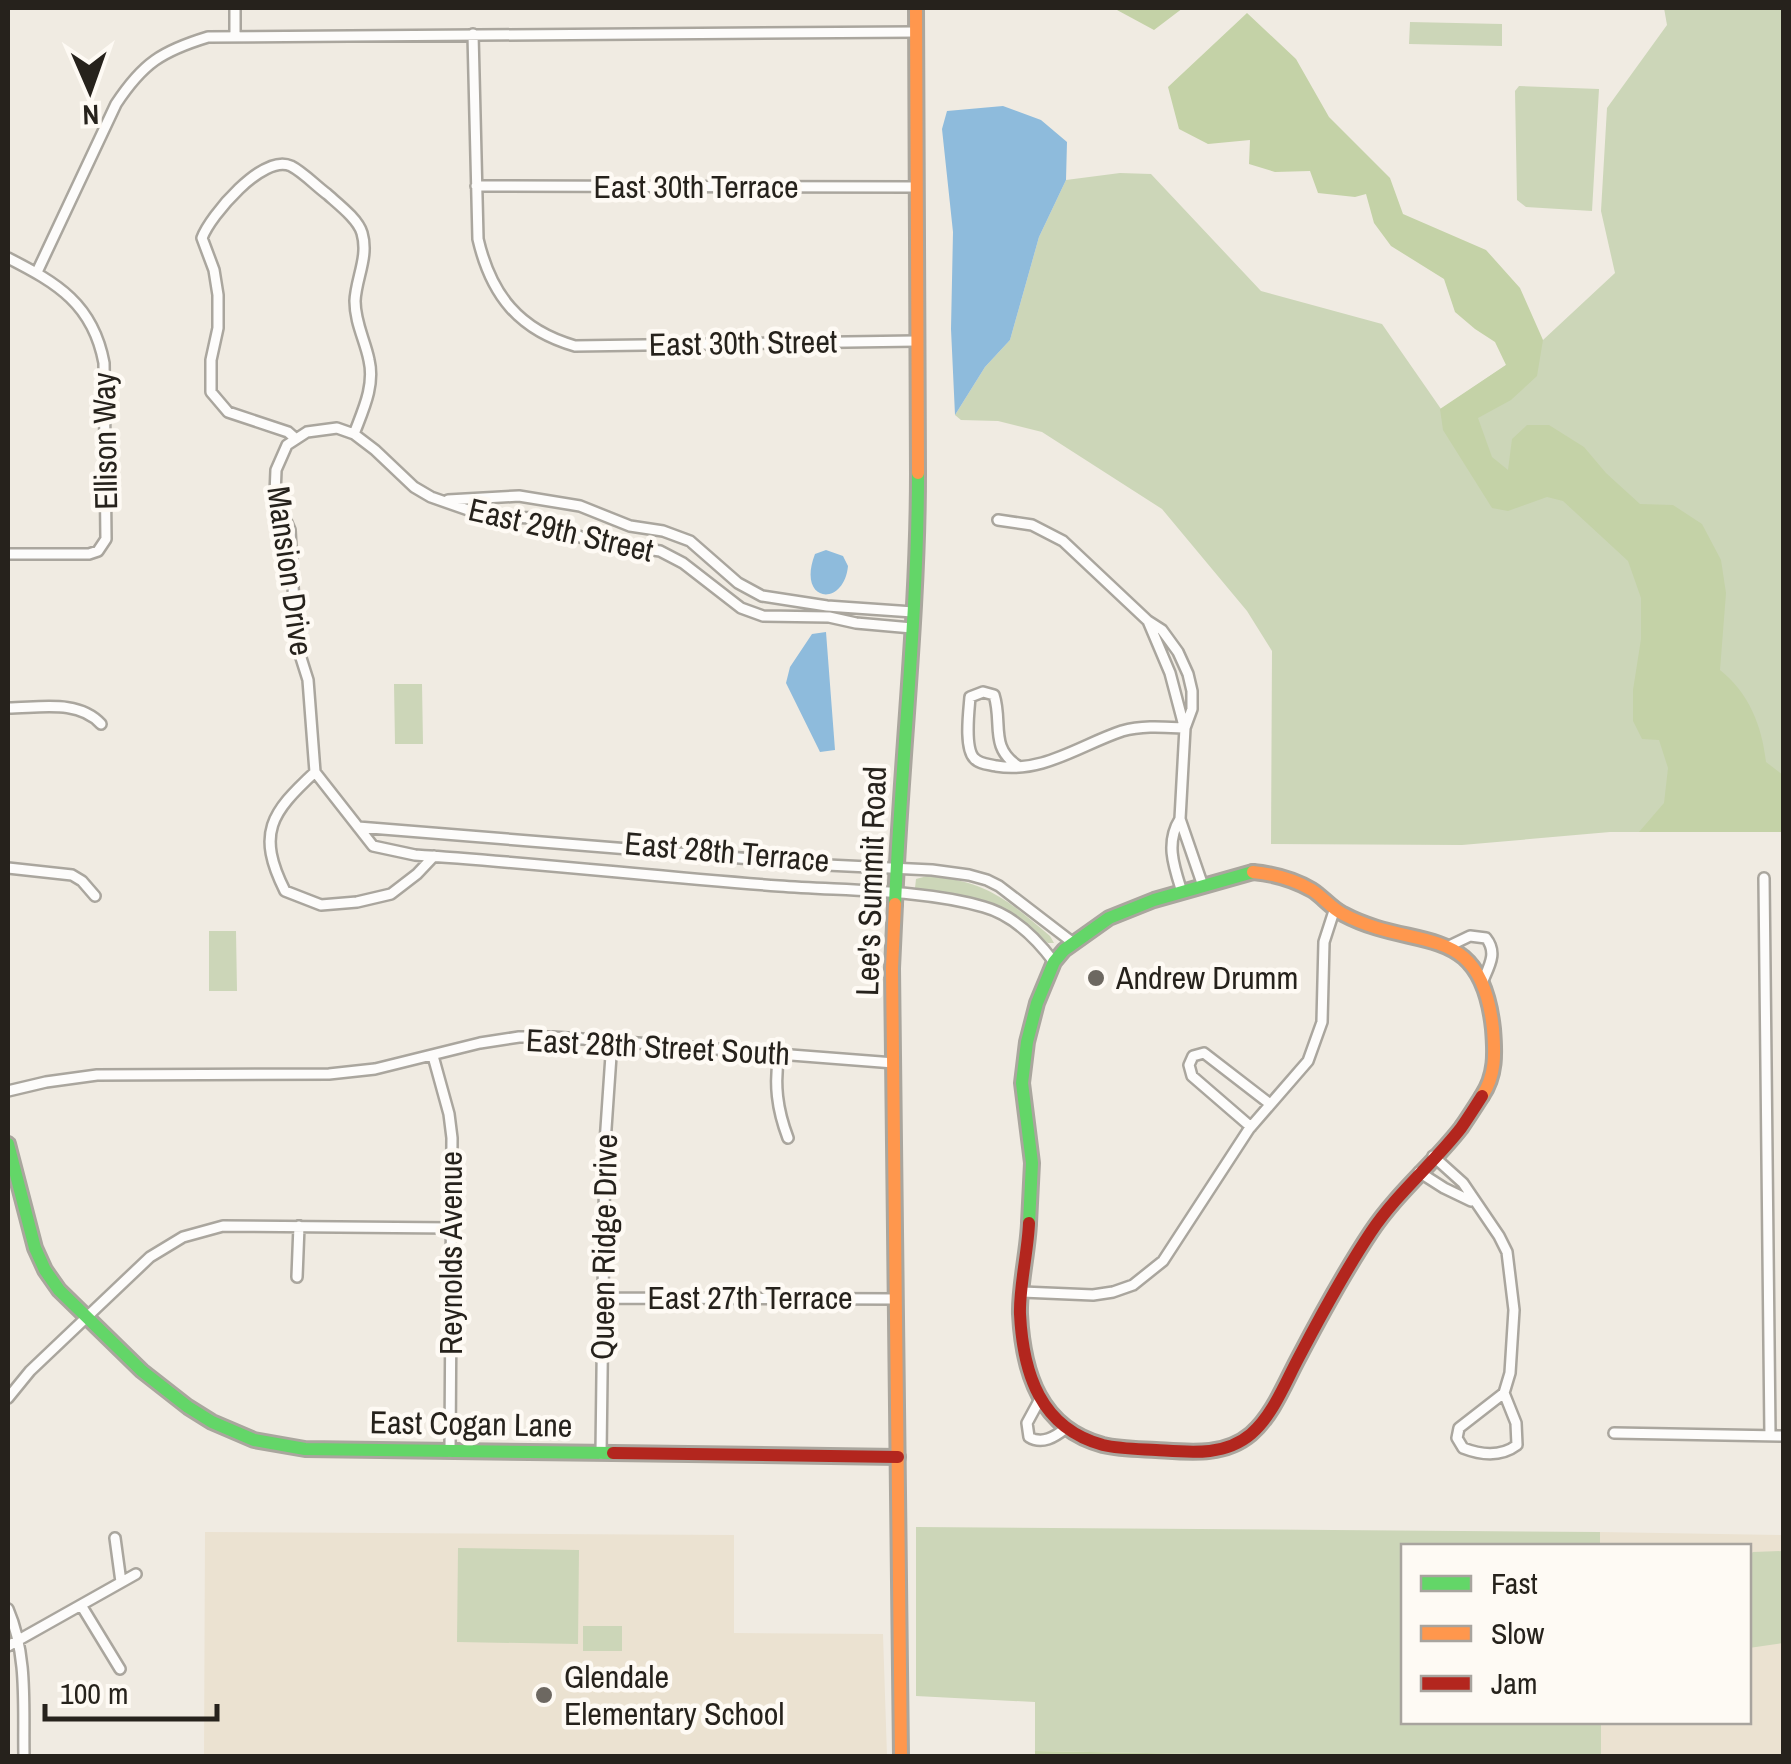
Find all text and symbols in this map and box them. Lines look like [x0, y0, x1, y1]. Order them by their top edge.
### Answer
north arrow [40, 40, 140, 140]
text: N [82, 96, 100, 134]
street label: East 30th Terrace [593, 165, 799, 208]
street label: East 30th Street [649, 319, 837, 366]
street label: Ellison Way [82, 372, 127, 510]
street label: Mansion Drive [257, 483, 324, 658]
street label: East 29th Street [465, 487, 658, 572]
street label: Lee's Summit Road [845, 765, 896, 996]
street label: East 28th Terrace [623, 821, 831, 882]
place label: Andrew Drumm [1115, 956, 1298, 999]
marker: Andrew Drumm [1085, 967, 1107, 989]
street label: East 28th Street South [525, 1018, 791, 1075]
street label: Queen Ridge Drive [580, 1134, 627, 1360]
street label: Reynolds Avenue [429, 1151, 472, 1355]
street label: East 27th Terrace [647, 1276, 853, 1319]
street label: East Cogan Lane [369, 1400, 573, 1447]
legend [1401, 1544, 1751, 1724]
text: Fast [1491, 1563, 1538, 1603]
text: Slow [1491, 1613, 1545, 1653]
place label: Glendale Elementary School [564, 1655, 784, 1735]
scale bar [45, 1659, 218, 1721]
text: Jam [1491, 1663, 1537, 1703]
text: 100 m [60, 1673, 128, 1713]
marker: Glendale Elementary School [533, 1684, 555, 1706]

